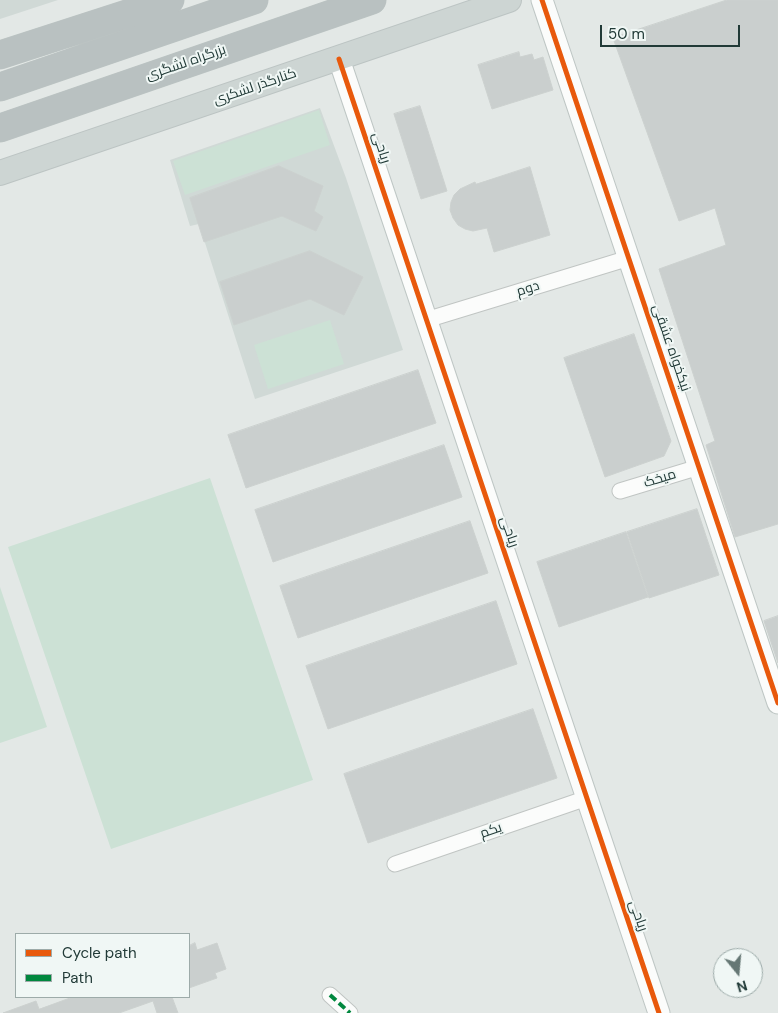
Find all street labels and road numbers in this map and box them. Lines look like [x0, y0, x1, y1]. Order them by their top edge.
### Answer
street label: بزرگراه لشگری [144, 41, 228, 85]
street label: کنارگذر لشکری [211, 65, 299, 109]
street label: ریاحی [368, 130, 394, 166]
street label: دوم [514, 278, 542, 300]
street label: نیکخواه عشقی [648, 302, 694, 394]
street label: میخک [642, 466, 678, 492]
street label: ریاحی [496, 514, 522, 550]
street label: یکم [478, 819, 504, 843]
street label: ریاحی [625, 898, 651, 934]

